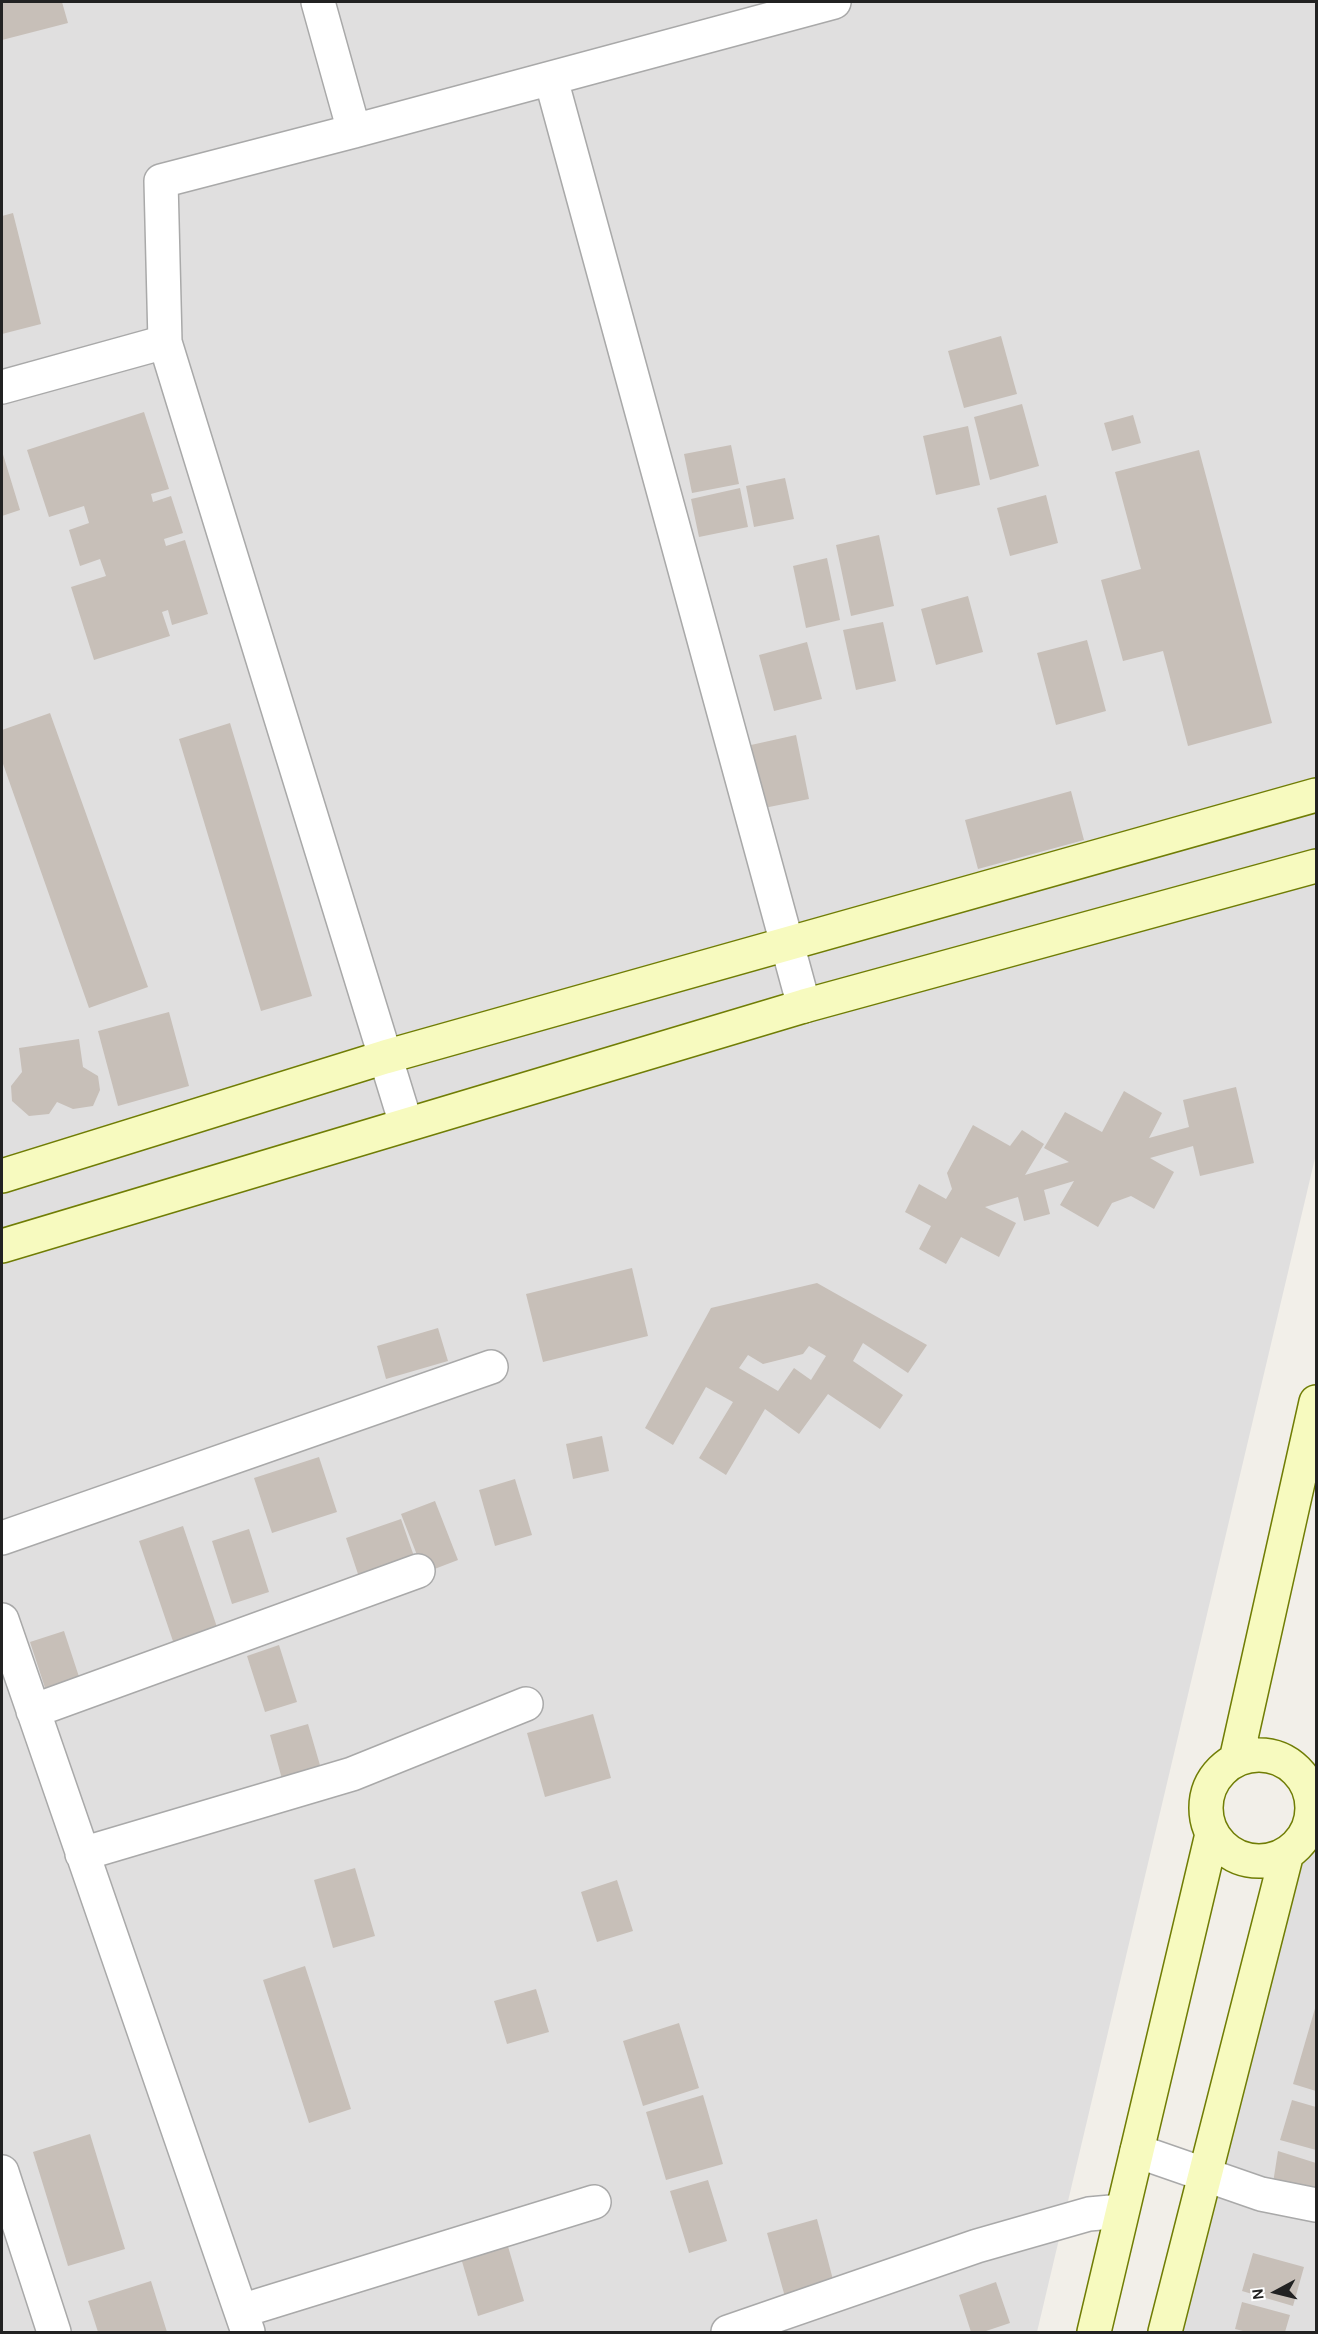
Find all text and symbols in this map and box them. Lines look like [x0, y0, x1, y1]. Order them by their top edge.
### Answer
north arrow [1246, 2262, 1306, 2322]
text: N [1248, 2287, 1268, 2301]

